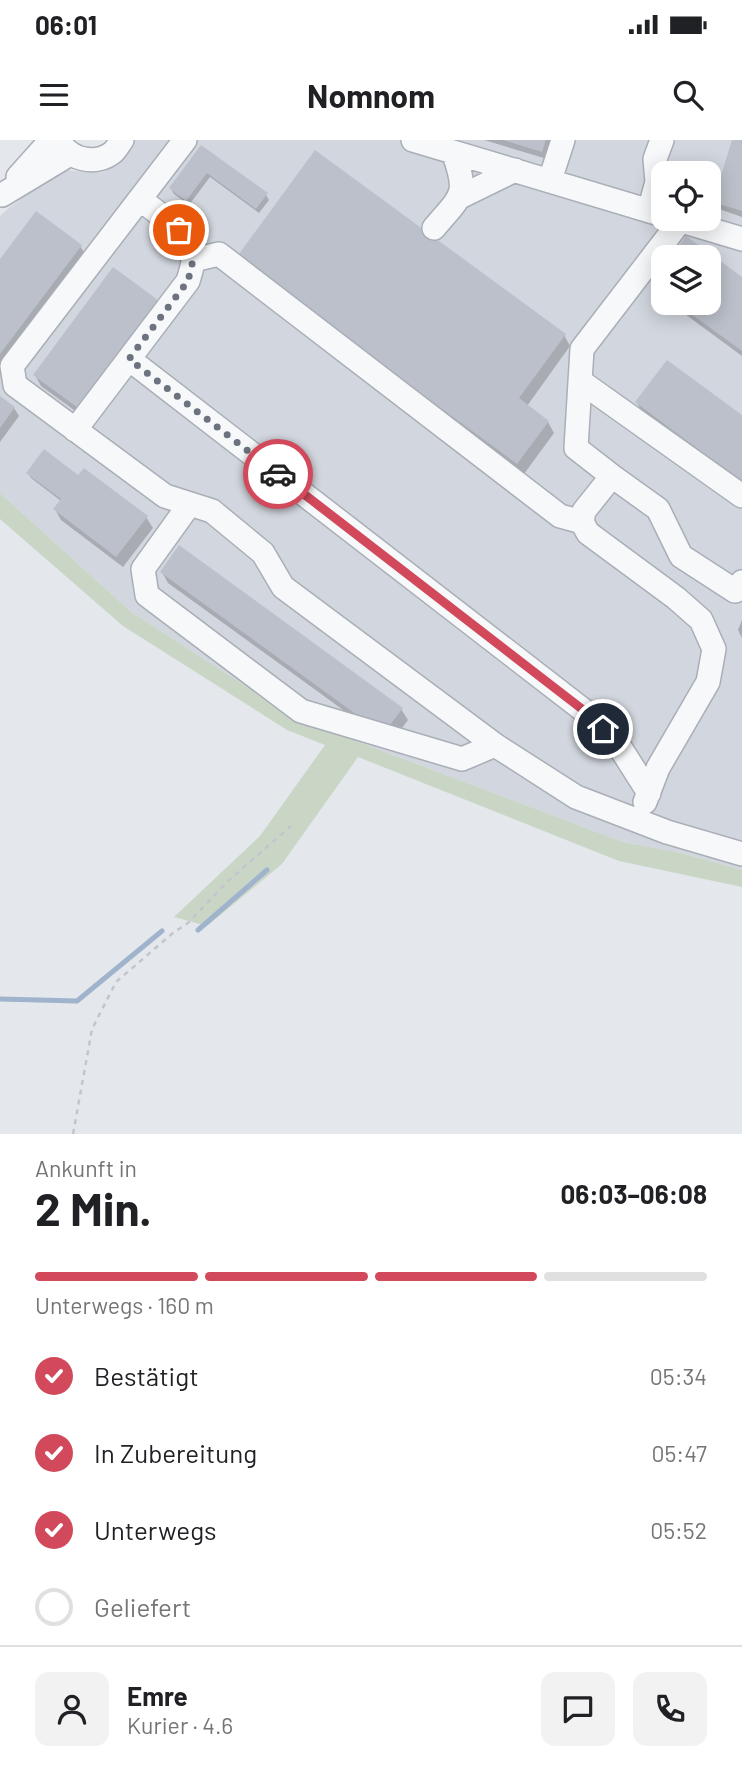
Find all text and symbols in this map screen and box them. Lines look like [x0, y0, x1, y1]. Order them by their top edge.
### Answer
text: 06:01 [35, 9, 97, 40]
icon: menu [35, 76, 73, 114]
text: Nomnom [307, 76, 435, 114]
icon: search [669, 76, 707, 114]
map controls [651, 161, 721, 315]
button: locate [651, 161, 721, 231]
pin [149, 200, 209, 260]
icon: bag [160, 211, 198, 249]
button: layers [651, 245, 721, 315]
courier [243, 439, 313, 509]
icon: car [259, 455, 297, 493]
pin [573, 699, 633, 759]
icon: home [584, 710, 622, 748]
text: Ankunft in [35, 1154, 137, 1182]
text: 06:03–06:08 [560, 1178, 707, 1209]
text: 2 Min. [35, 1180, 152, 1235]
text: Unterwegs · 160 m [35, 1291, 214, 1319]
icon: check [35, 1357, 73, 1395]
text: Bestätigt [94, 1360, 199, 1391]
text: 05:34 [650, 1362, 707, 1390]
icon: check [35, 1434, 73, 1472]
text: In Zubereitung [94, 1437, 257, 1468]
text: 05:47 [652, 1439, 707, 1467]
icon: check [35, 1511, 73, 1549]
text: Unterwegs [94, 1514, 216, 1545]
text: 05:52 [650, 1516, 707, 1544]
text: Geliefert [94, 1591, 191, 1622]
button: person [35, 1672, 109, 1746]
button: chat [541, 1672, 615, 1746]
button: phone [633, 1672, 707, 1746]
text: Emre [127, 1680, 188, 1711]
text: Kurier · 4.6 [127, 1711, 233, 1739]

